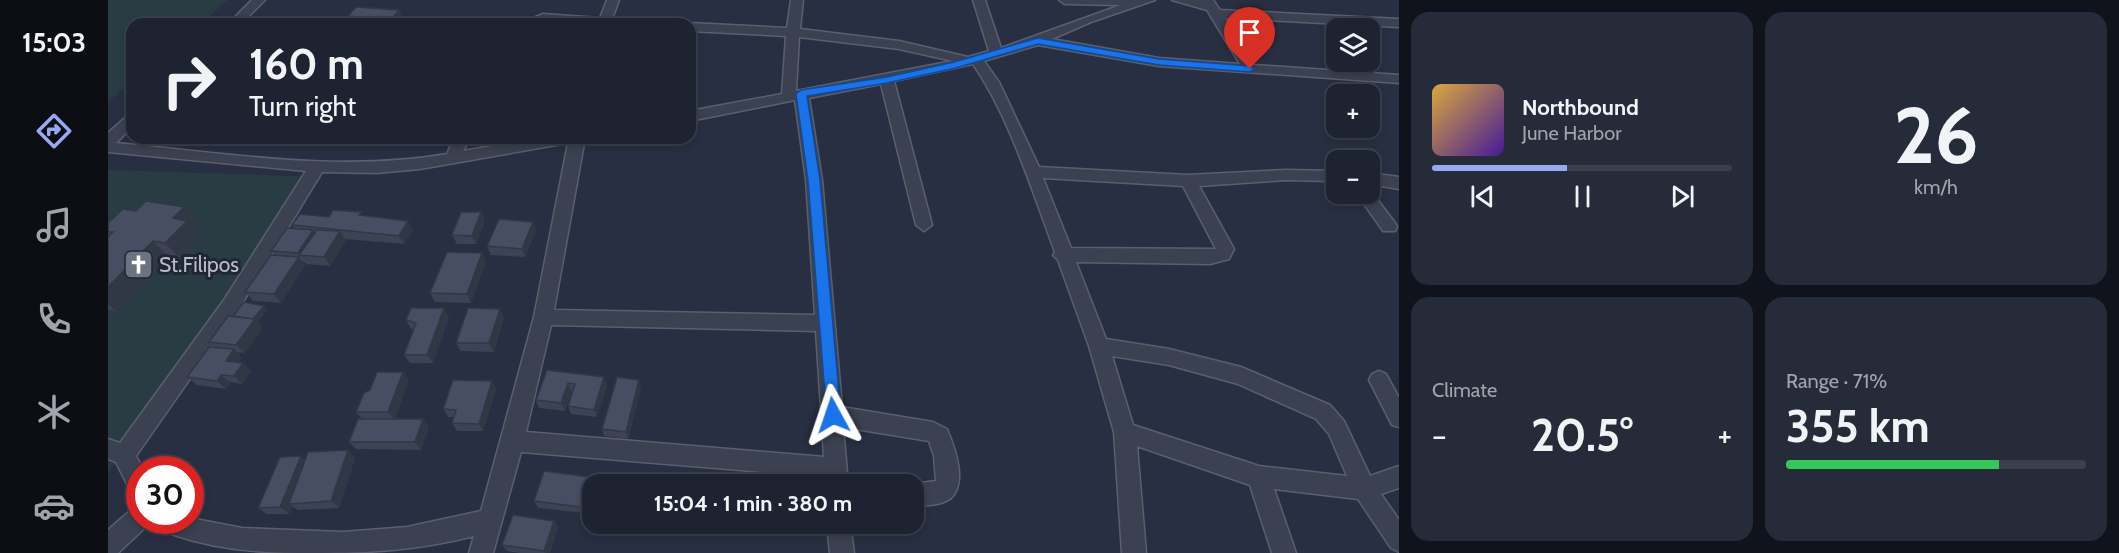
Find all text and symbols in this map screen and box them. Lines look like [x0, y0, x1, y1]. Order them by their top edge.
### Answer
pin [1224, 7, 1275, 69]
icon: arrive [1233, 16, 1266, 49]
map controls [1326, 18, 1380, 204]
button: layers [1326, 18, 1380, 72]
text: 15:03 [22, 26, 86, 59]
text: 160 m [249, 38, 364, 90]
icon: right [150, 42, 228, 120]
button: + [1326, 84, 1380, 138]
text: 26 [1893, 88, 1979, 183]
text: Turn right [249, 90, 356, 123]
text: Northbound [1522, 94, 1639, 121]
icon: directions [33, 110, 75, 152]
text: June Harbor [1522, 121, 1622, 145]
button: − [1326, 150, 1380, 204]
text: km/h [1914, 175, 1958, 199]
icon: previous [1466, 180, 1499, 213]
icon: pause [1566, 180, 1599, 213]
icon: next [1666, 180, 1699, 213]
icon: music [33, 204, 75, 246]
church icon: St.Filipos [122, 249, 154, 281]
place label: St.Filipos [159, 252, 239, 277]
icon: phone [33, 298, 75, 340]
text: Range · 71% [1786, 369, 1887, 393]
text: Climate [1432, 378, 1497, 402]
position arrow [801, 383, 865, 447]
icon: climate [33, 391, 75, 433]
text: 355 km [1786, 399, 1930, 453]
text: 20.5° [1531, 408, 1633, 462]
text: − [1432, 415, 1447, 455]
text: + [1717, 415, 1732, 455]
speed limit sign: 30 [126, 456, 204, 534]
icon: car [33, 485, 75, 527]
text: 15:04 · 1 min · 380 m [654, 490, 852, 517]

